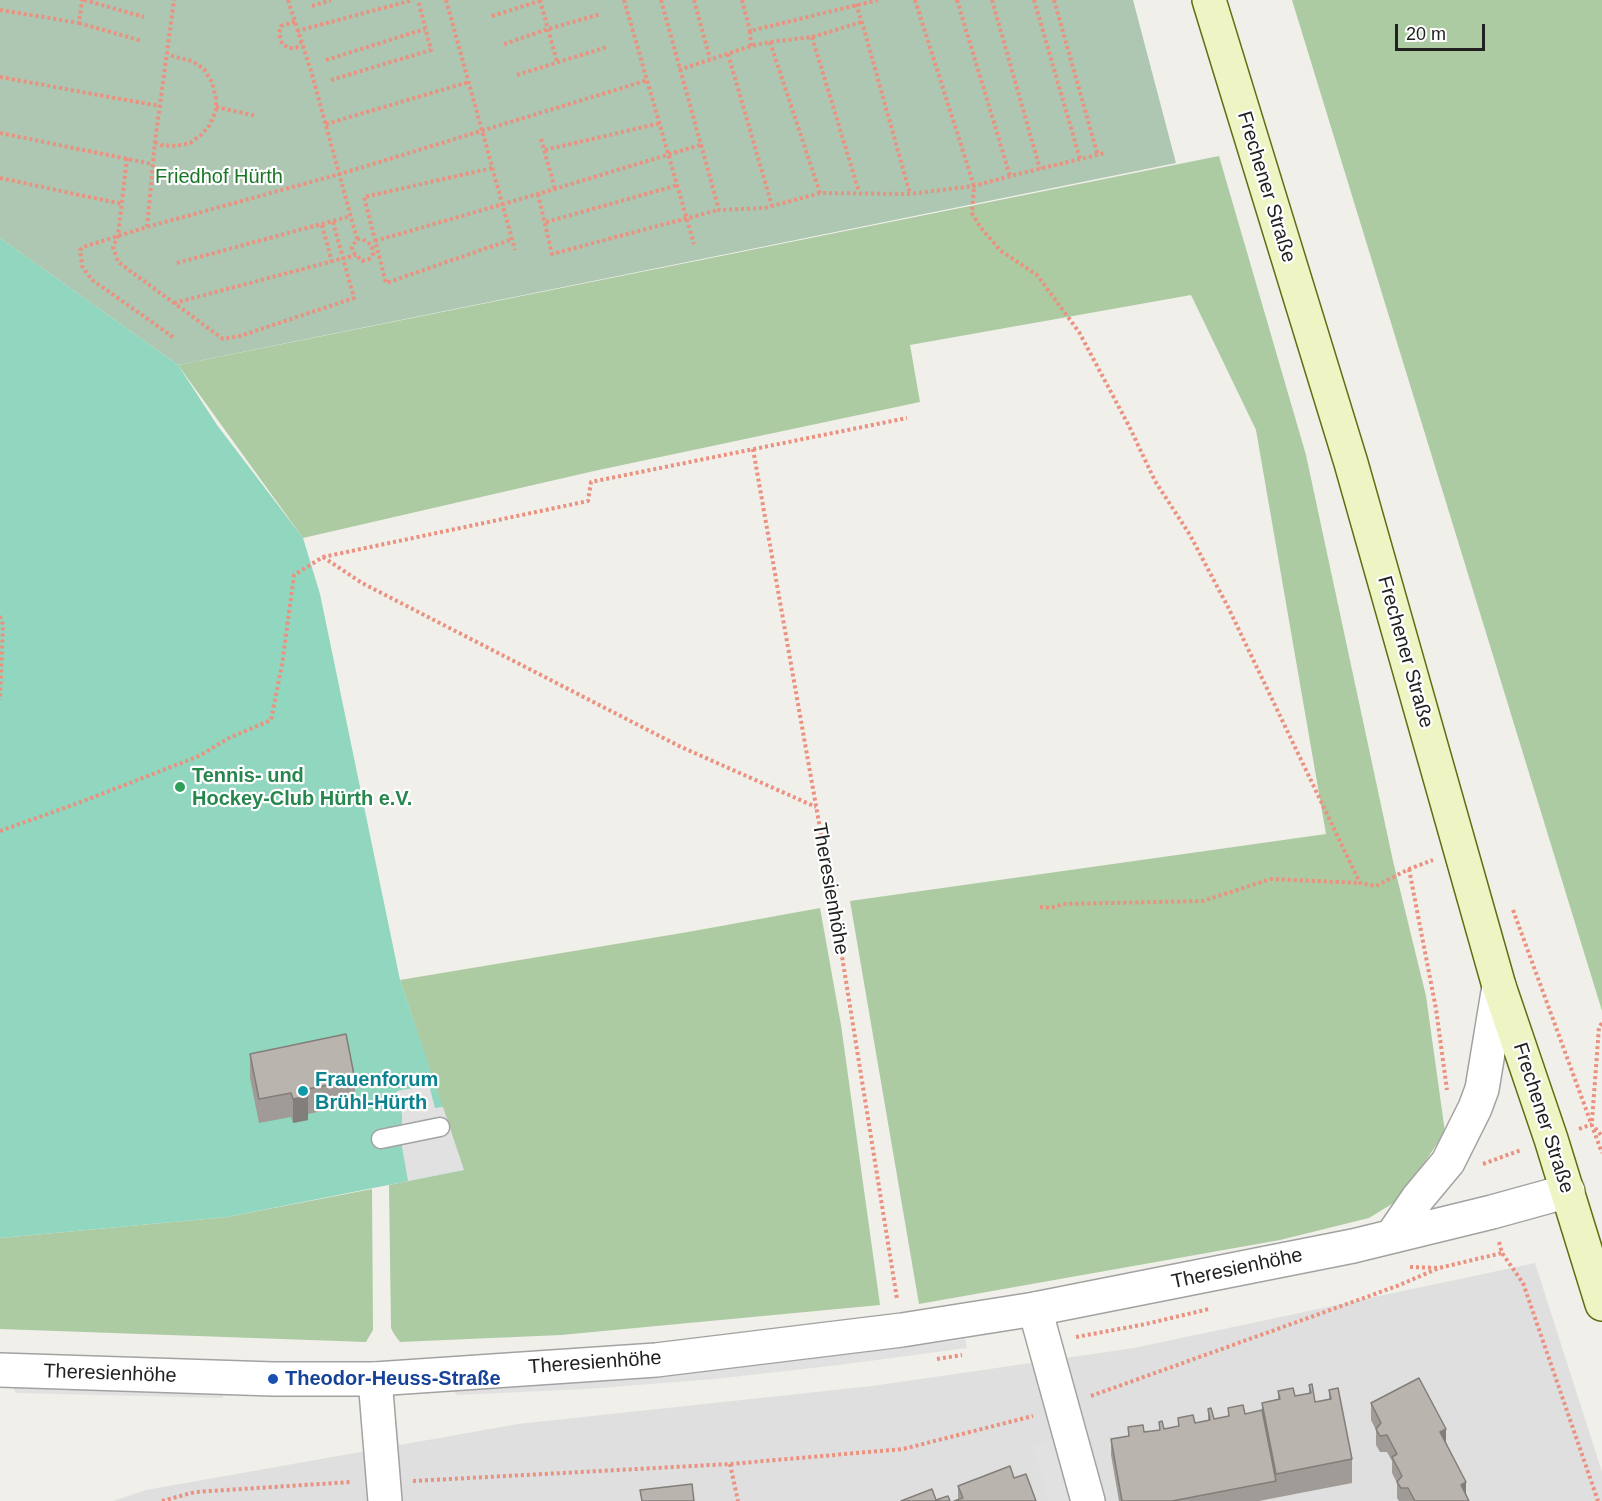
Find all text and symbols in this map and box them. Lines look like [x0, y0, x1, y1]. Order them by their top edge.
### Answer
scale bar [1398, 12, 1488, 50]
text: 20 m [1406, 24, 1446, 44]
street label: Frechener Straße [1232, 109, 1300, 265]
park label: Friedhof Hürth [155, 165, 283, 189]
street label: Frechener Straße [1372, 573, 1438, 731]
place label: Tennis- und Hockey-Club Hürth e.V. [192, 764, 412, 811]
marker: Tennis- und Hockey-Club Hürth e.V. [173, 780, 187, 794]
street label: Theresienhöhe [807, 821, 853, 957]
street label: Frechener Straße [1507, 1040, 1579, 1196]
place label: Frauenforum Brühl-Hürth [315, 1068, 438, 1115]
marker: Frauenforum Brühl-Hürth [296, 1084, 310, 1098]
street label: Theresienhöhe [1169, 1243, 1305, 1295]
street label: Theresienhöhe [528, 1346, 662, 1380]
street label: Theresienhöhe [43, 1360, 177, 1388]
place label: Theodor-Heuss-Straße [285, 1367, 501, 1391]
marker: Theodor-Heuss-Straße [266, 1372, 280, 1386]

